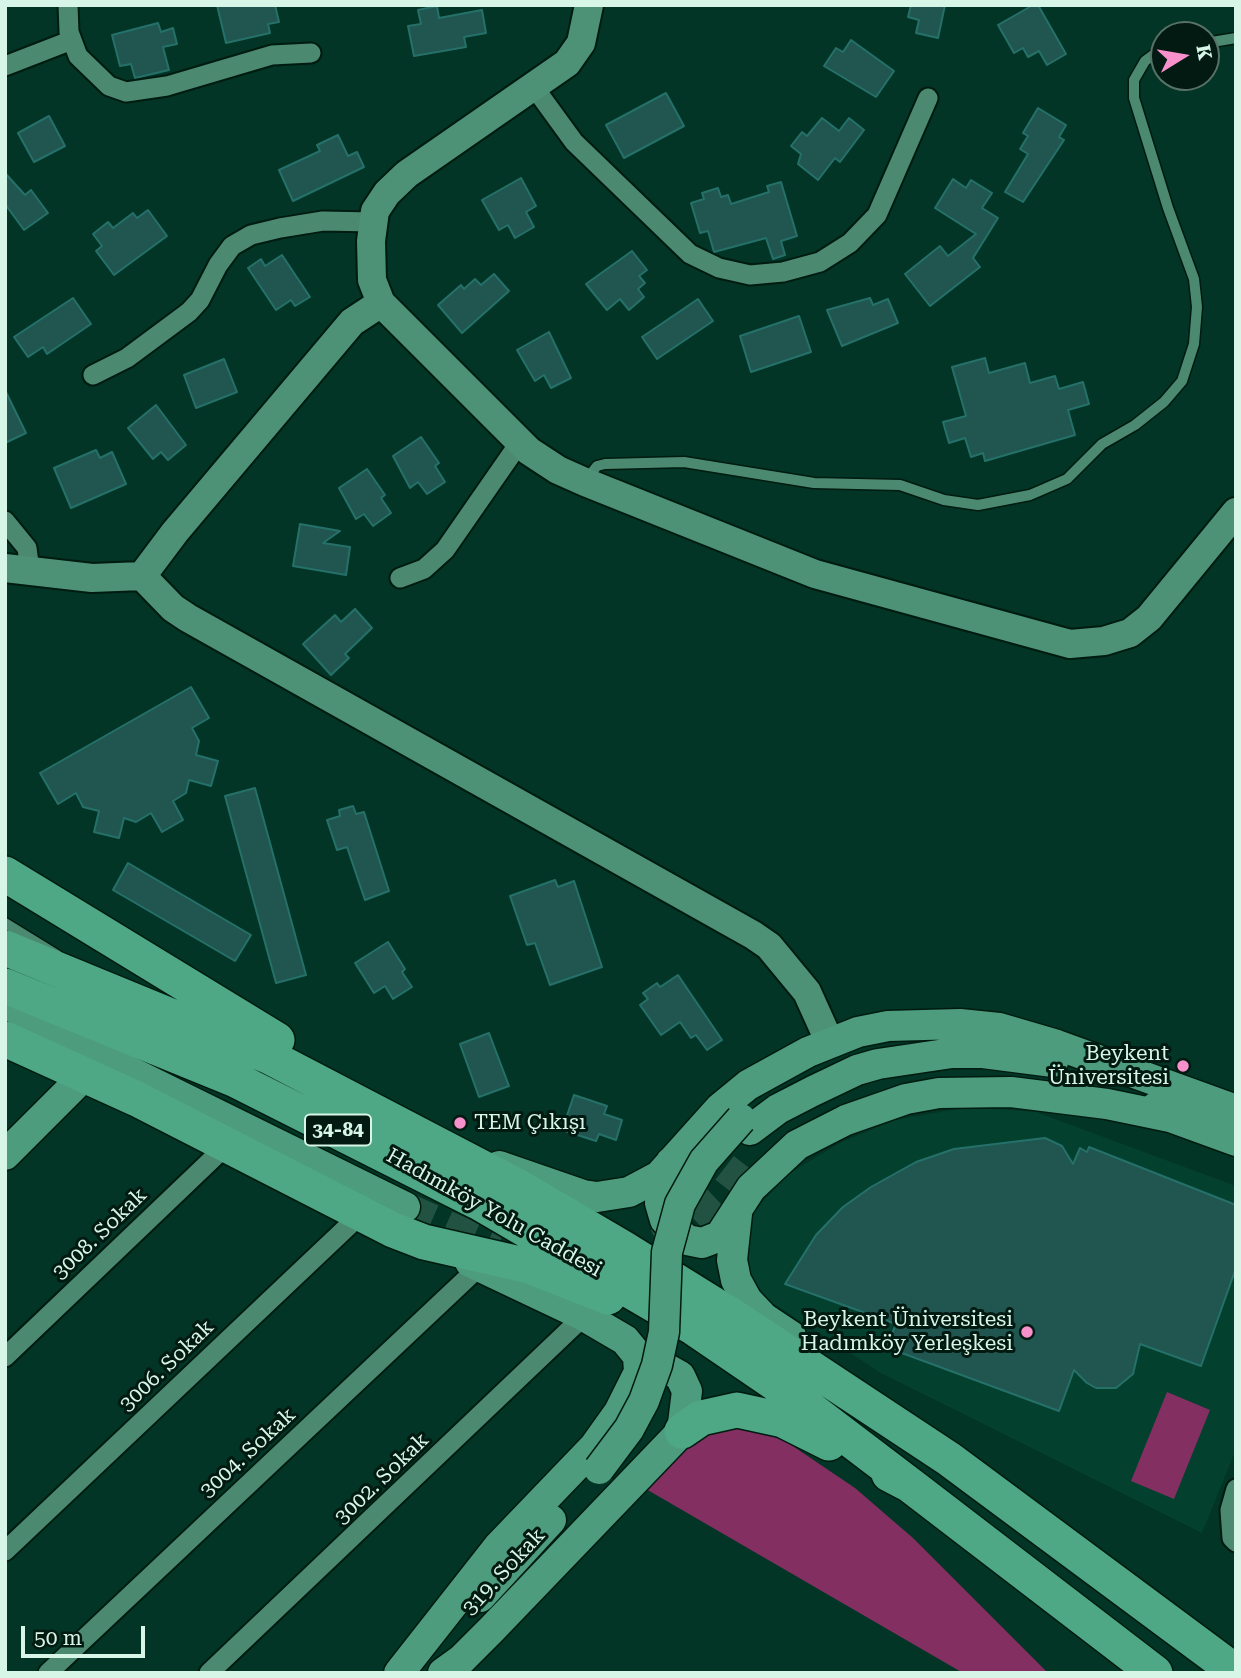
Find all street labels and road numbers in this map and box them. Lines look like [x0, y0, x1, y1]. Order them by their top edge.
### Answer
road number: 34-84 [305, 1114, 371, 1146]
street label: Hadımköy Yolu Caddesi [382, 1143, 606, 1283]
street label: 3008. Sokak [48, 1183, 152, 1285]
street label: 3006. Sokak [115, 1315, 219, 1417]
street label: 3004. Sokak [195, 1402, 301, 1504]
street label: 3002. Sokak [330, 1428, 434, 1530]
street label: 319. Sokak [457, 1523, 551, 1621]

